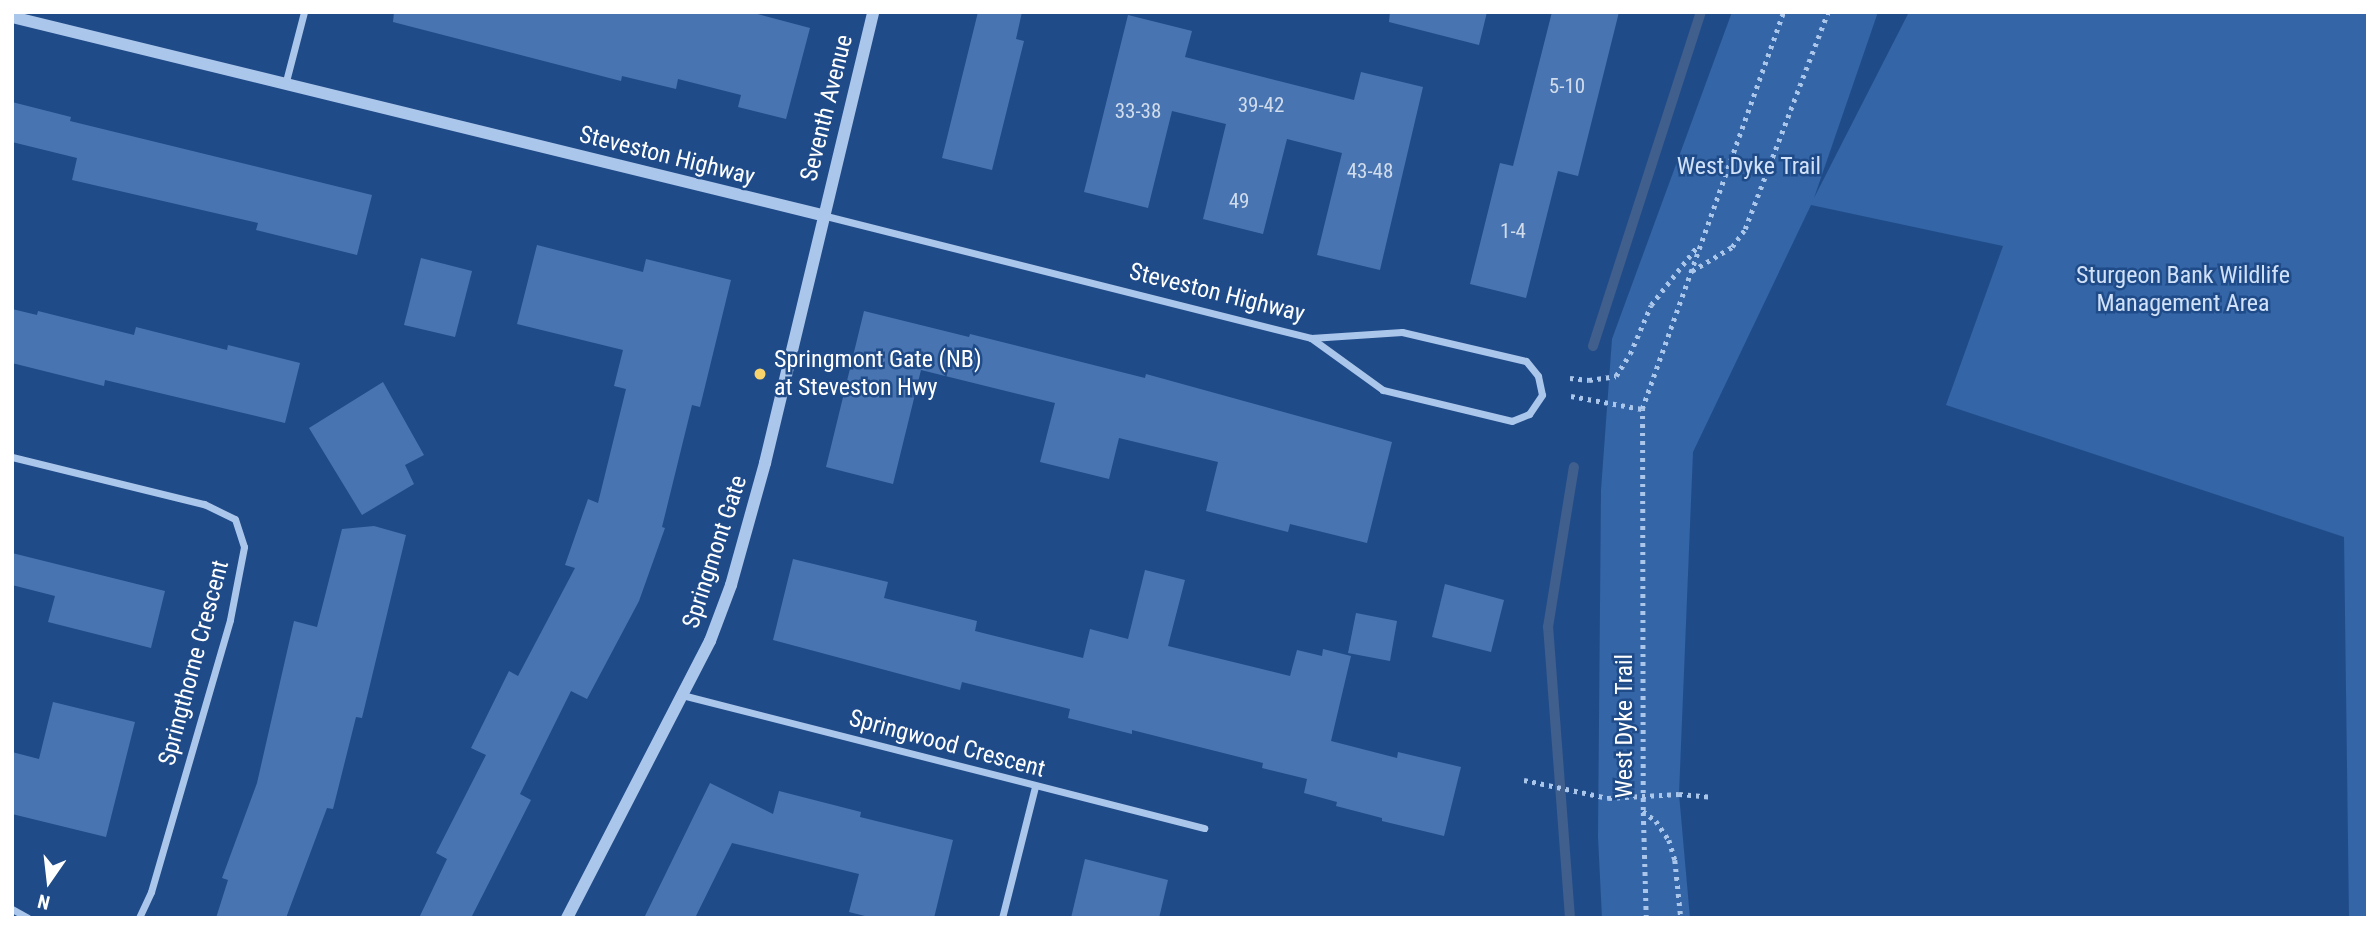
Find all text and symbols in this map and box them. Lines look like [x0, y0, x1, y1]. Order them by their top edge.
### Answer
street label: Seventh Avenue [795, 32, 859, 184]
house number: 5-10 [1549, 73, 1585, 99]
house number: 39-42 [1238, 92, 1284, 118]
house number: 33-38 [1115, 98, 1161, 124]
street label: Steveston Highway [576, 120, 758, 192]
park label: West Dyke Trail [1677, 153, 1821, 181]
house number: 43-48 [1347, 158, 1393, 184]
house number: 49 [1229, 188, 1249, 214]
house number: 1-4 [1500, 218, 1526, 244]
street label: Steveston Highway [1126, 257, 1308, 329]
park label: Sturgeon Bank Wildlife Management Area [2076, 262, 2290, 318]
place label: Springmont Gate (NB) at Steveston Hwy [774, 346, 982, 402]
marker: Springmont Gate (NB) at Steveston Hwy [752, 366, 768, 382]
street label: Springmont Gate [677, 472, 753, 632]
street label: Springthorne Crescent [153, 557, 235, 769]
street label: West Dyke Trail [1611, 654, 1639, 798]
street label: Springwood Crescent [846, 704, 1048, 784]
north arrow [14, 846, 84, 916]
text: N [35, 889, 52, 914]

